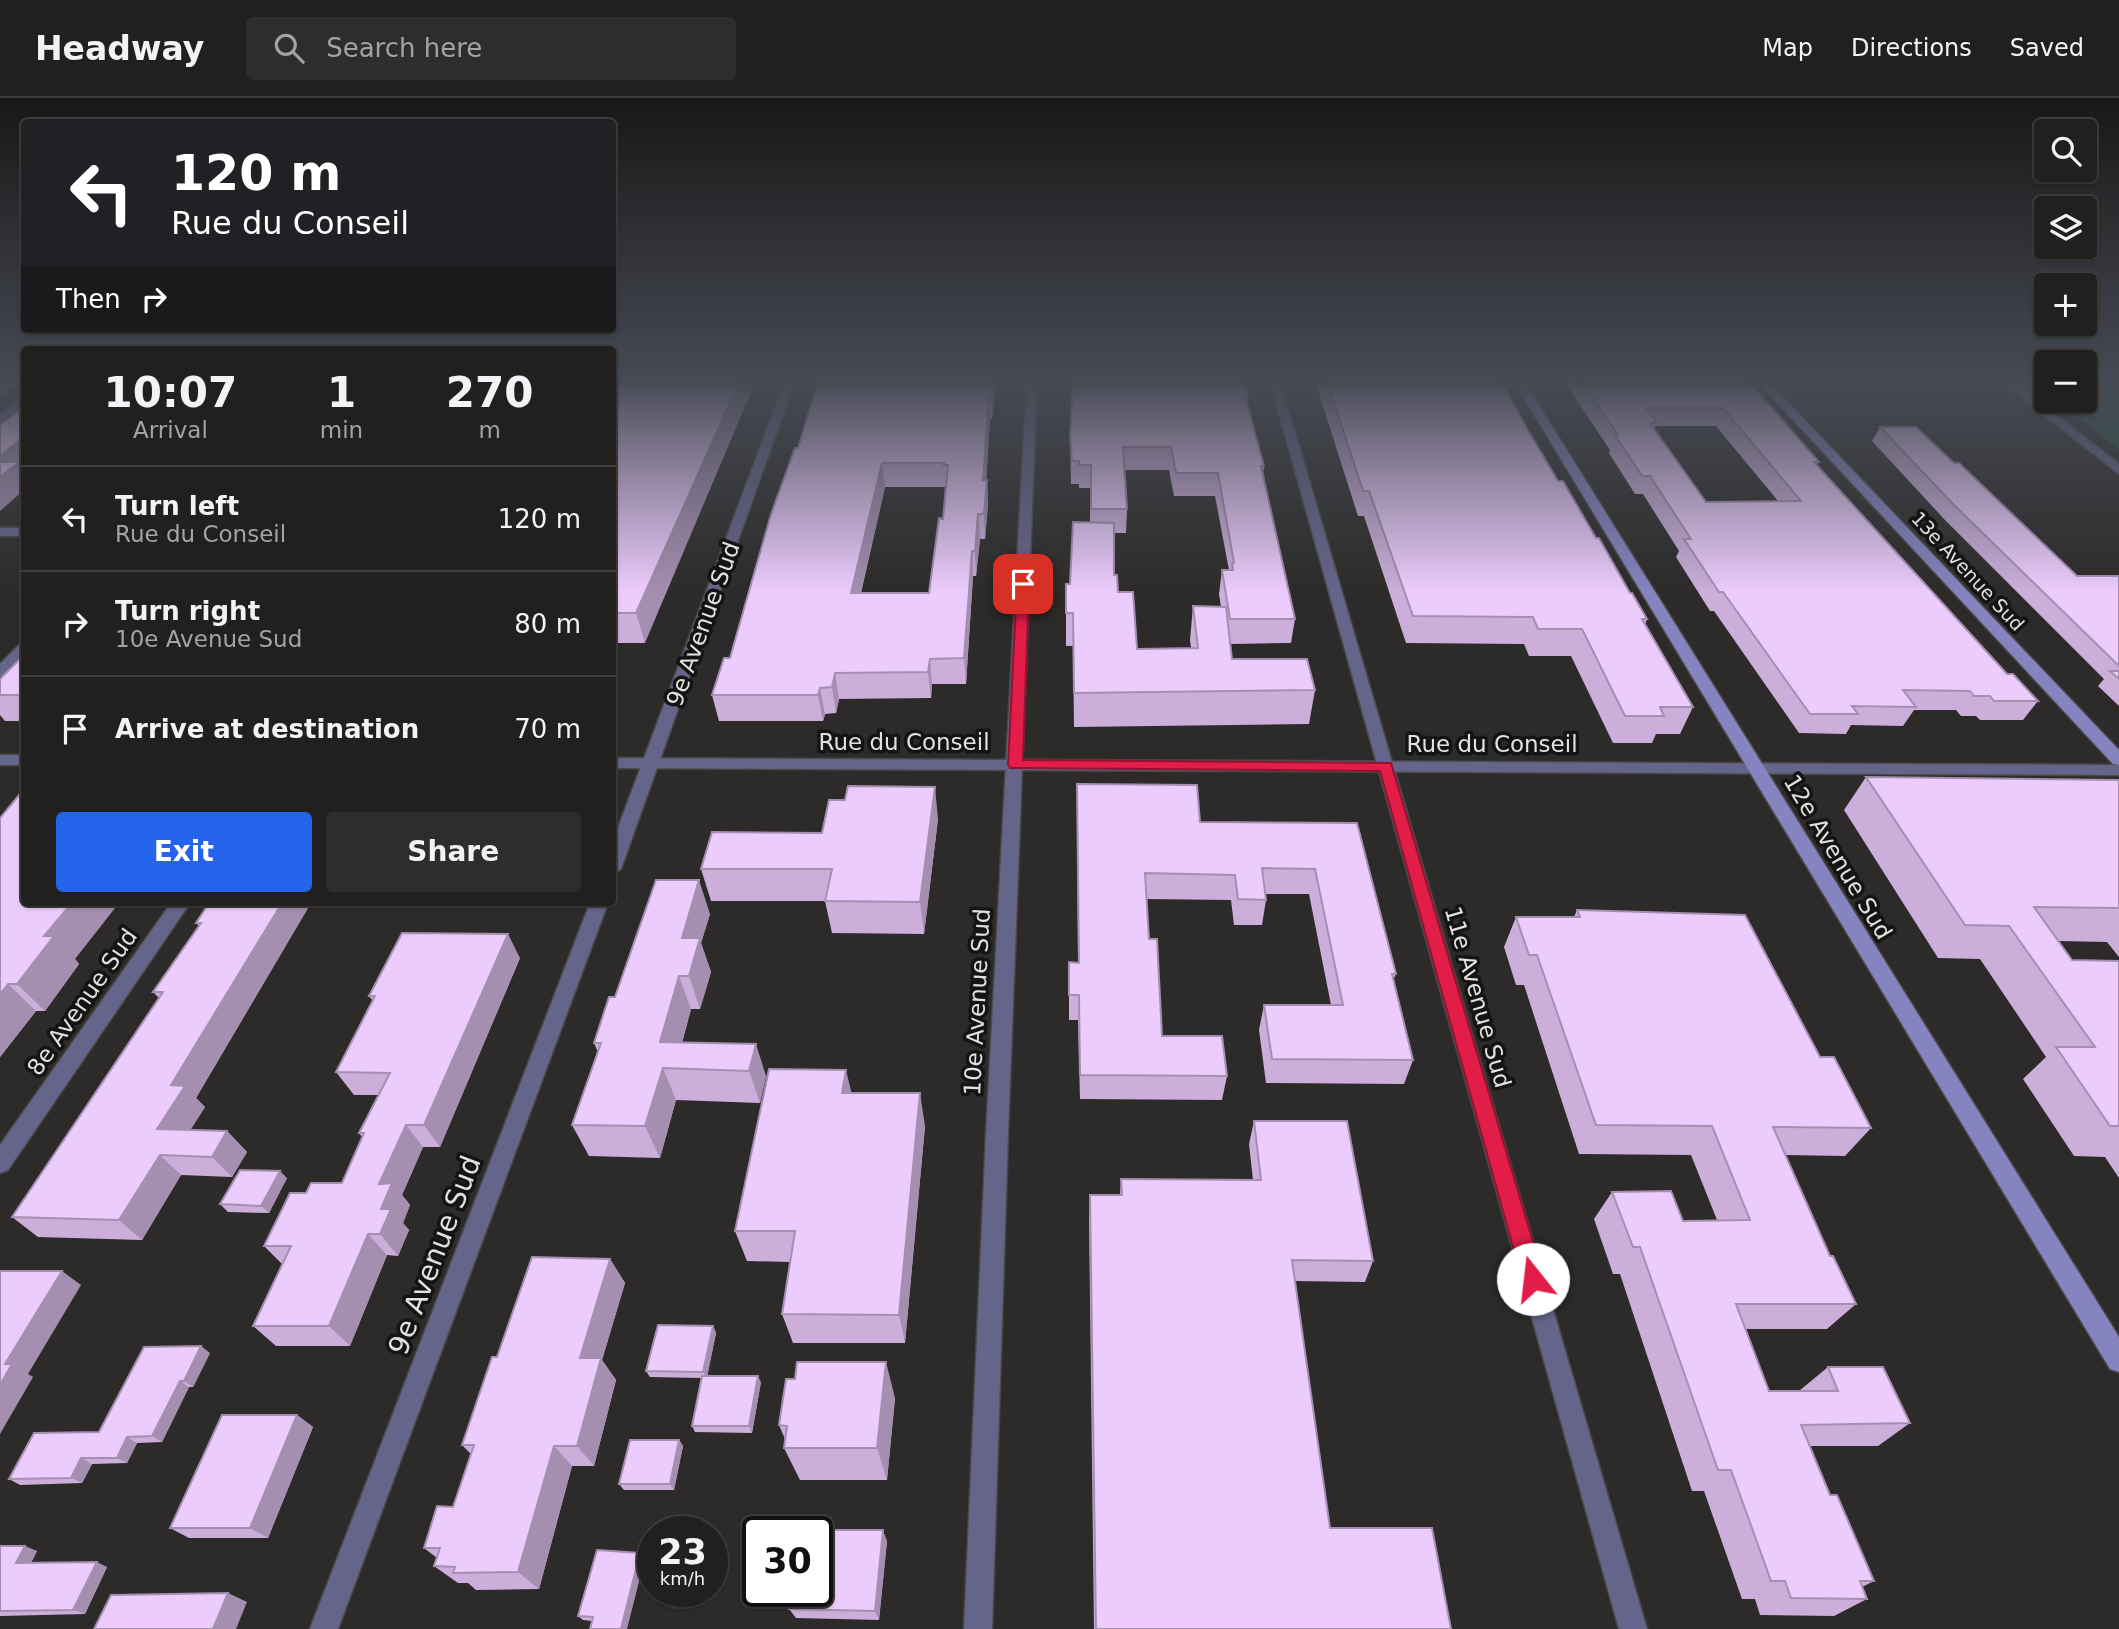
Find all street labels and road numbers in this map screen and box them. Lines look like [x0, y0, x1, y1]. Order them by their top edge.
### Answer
street label: 13e Avenue Sud [1907, 507, 2029, 635]
street label: 9e Avenue Sud [661, 538, 745, 710]
street label: Rue du Conseil [818, 729, 990, 755]
street label: Rue du Conseil [1406, 731, 1578, 757]
street label: 12e Avenue Sud [1779, 770, 1897, 944]
street label: 11e Avenue Sud [1440, 903, 1516, 1091]
street label: 10e Avenue Sud [959, 908, 995, 1096]
street label: 8e Avenue Sud [22, 924, 142, 1080]
street label: 9e Avenue Sud [381, 1151, 488, 1359]

